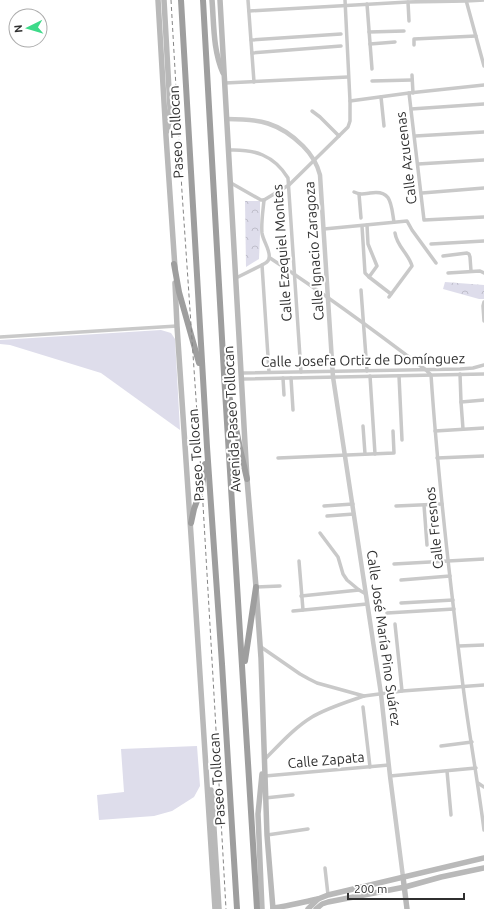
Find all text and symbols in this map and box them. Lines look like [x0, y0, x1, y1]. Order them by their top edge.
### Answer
north arrow [8, 8, 48, 48]
text: N [12, 24, 24, 33]
street label: Paseo Tollocan [166, 85, 186, 179]
street label: Calle Azucenas [392, 111, 420, 205]
street label: Calle Ignacio Zaragoza [301, 181, 327, 321]
street label: Calle Ezequiel Montes [269, 184, 295, 322]
street label: Avenida Paseo Tollocan [220, 345, 244, 493]
street label: Calle Josefa Ortiz de Domínguez [261, 350, 465, 370]
street label: Paseo Tollocan [185, 408, 207, 502]
street label: Calle Fresnos [422, 486, 446, 570]
street label: Calle José María Pino Suárez [364, 549, 404, 727]
street label: Paseo Tollocan [206, 732, 228, 826]
street label: Calle Zapata [287, 749, 365, 771]
scale bar [348, 875, 464, 901]
text: 200 m [354, 882, 387, 895]

